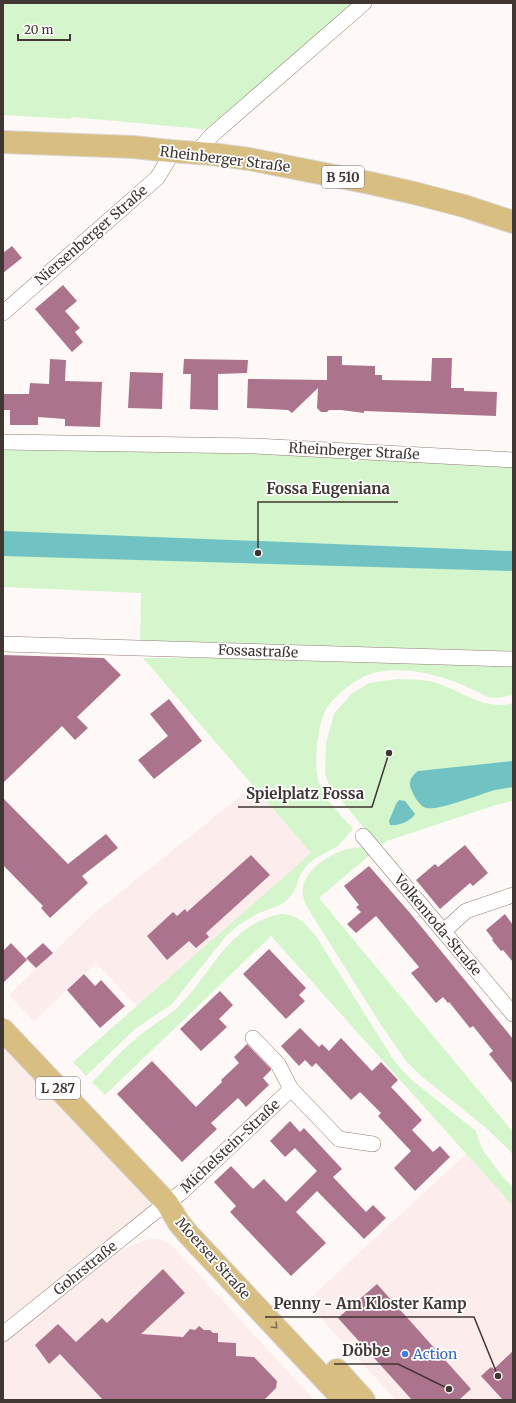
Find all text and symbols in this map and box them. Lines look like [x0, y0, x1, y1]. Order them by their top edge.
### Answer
scale bar [18, 16, 70, 42]
text: 20 m [24, 22, 53, 37]
street label: Rheinberger Straße [159, 142, 291, 176]
road number: B 510 [322, 166, 364, 188]
street label: Niersenberger Straße [31, 181, 151, 289]
street label: Rheinberger Straße [288, 439, 420, 463]
callout: Fossa Eugeniana [258, 475, 398, 502]
text: Fossa Eugeniana [266, 479, 390, 498]
street label: Fossastraße [218, 641, 298, 661]
callout: Spielplatz Fossa [238, 780, 372, 807]
text: Spielplatz Fossa [246, 784, 365, 803]
street label: Volkenroda-Straße [390, 870, 486, 979]
road number: L 287 [36, 1077, 80, 1099]
street label: Michelstein-Straße [177, 1095, 283, 1197]
street label: Moerser Straße [172, 1213, 254, 1303]
street label: Gohrstraße [50, 1237, 120, 1299]
callout: Penny - Am Kloster Kamp [265, 1290, 474, 1317]
text: Penny - Am Kloster Kamp [274, 1294, 467, 1313]
one-way arrow [271, 1321, 278, 1329]
callout: Döbbe [334, 1337, 398, 1364]
text: Döbbe [342, 1341, 390, 1360]
place label: Action [412, 1345, 457, 1363]
marker: Action [400, 1349, 410, 1359]

